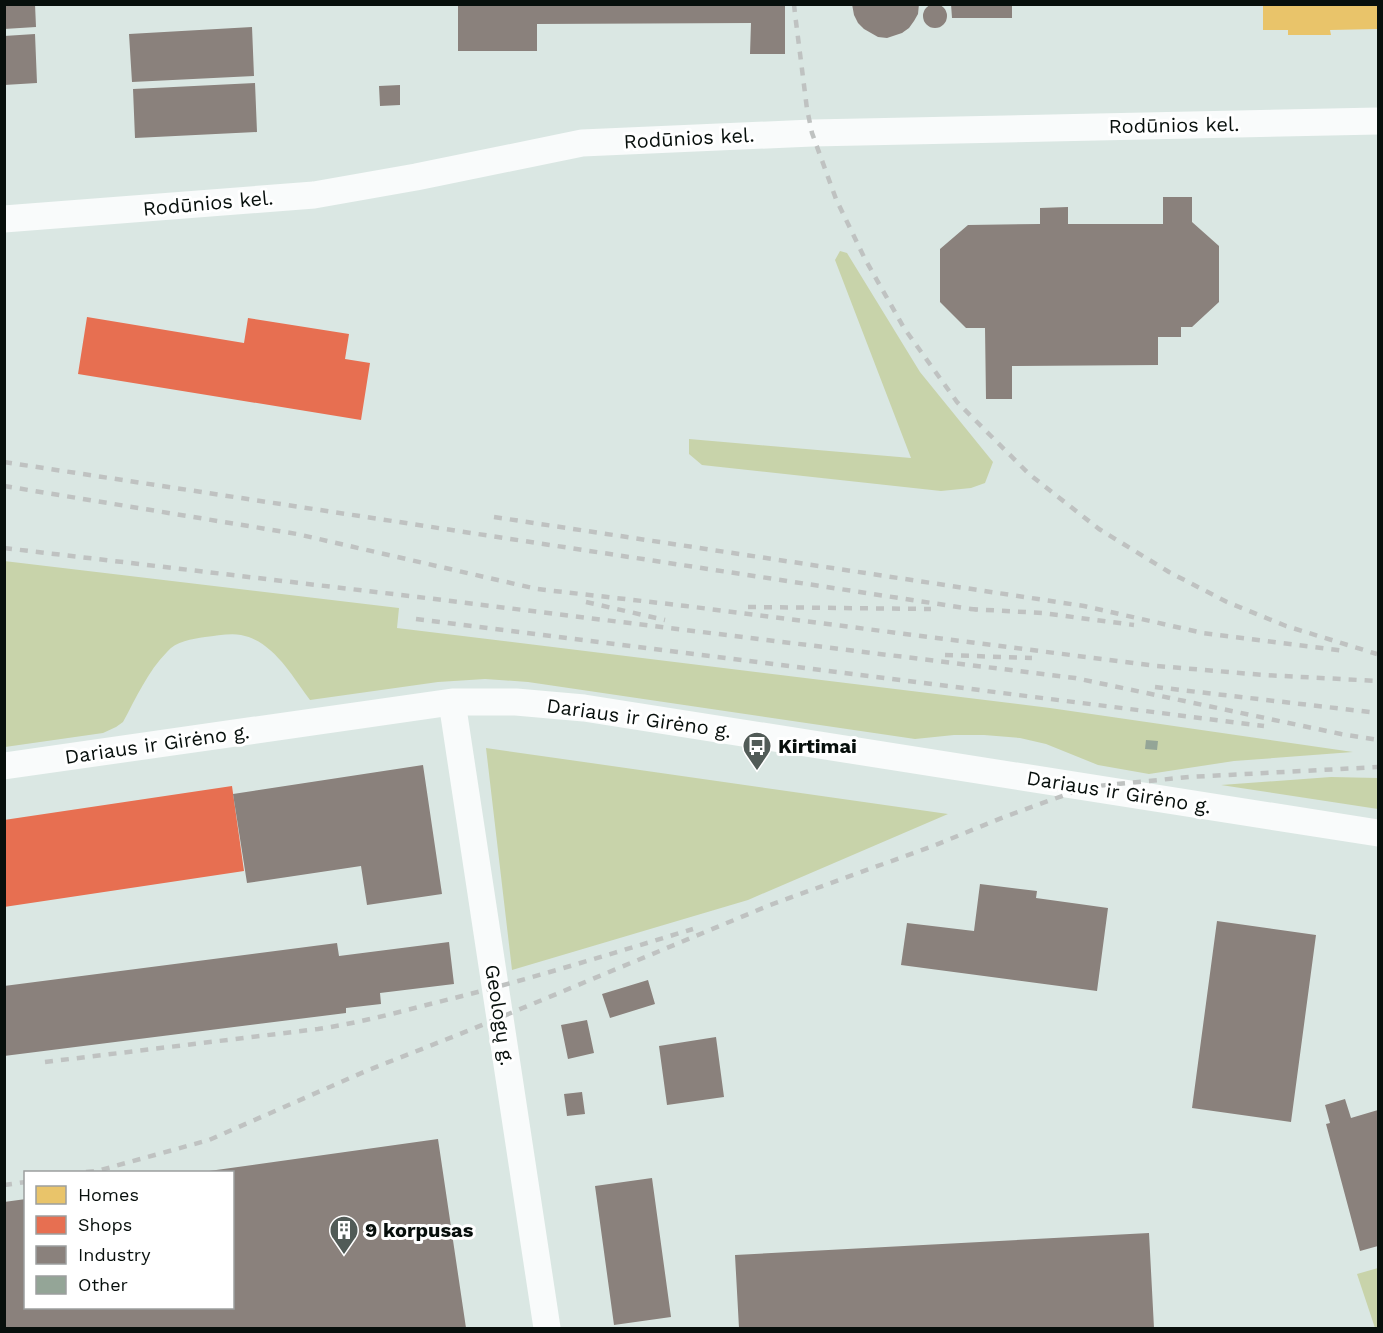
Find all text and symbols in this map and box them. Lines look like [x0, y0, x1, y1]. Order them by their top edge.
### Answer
street label: Rodūnios kel. [1108, 112, 1240, 138]
street label: Rodūnios kel. [623, 123, 755, 153]
street label: Rodūnios kel. [142, 185, 274, 221]
street label: Dariaus ir Girėno g. [545, 693, 733, 743]
street label: Dariaus ir Girėno g. [63, 719, 251, 769]
bus stop icon: Kirtimai [741, 730, 773, 772]
place label: Kirtimai [778, 734, 857, 758]
street label: Dariaus ir Girėno g. [1025, 766, 1213, 818]
street label: Geologų g. [480, 963, 520, 1067]
legend [24, 1171, 234, 1309]
text: Homes [78, 1184, 139, 1205]
text: Shops [78, 1214, 132, 1235]
building icon: 9 korpusas [328, 1214, 360, 1256]
place label: 9 korpusas [365, 1218, 474, 1242]
text: Industry [78, 1244, 151, 1265]
text: Other [78, 1274, 128, 1295]

